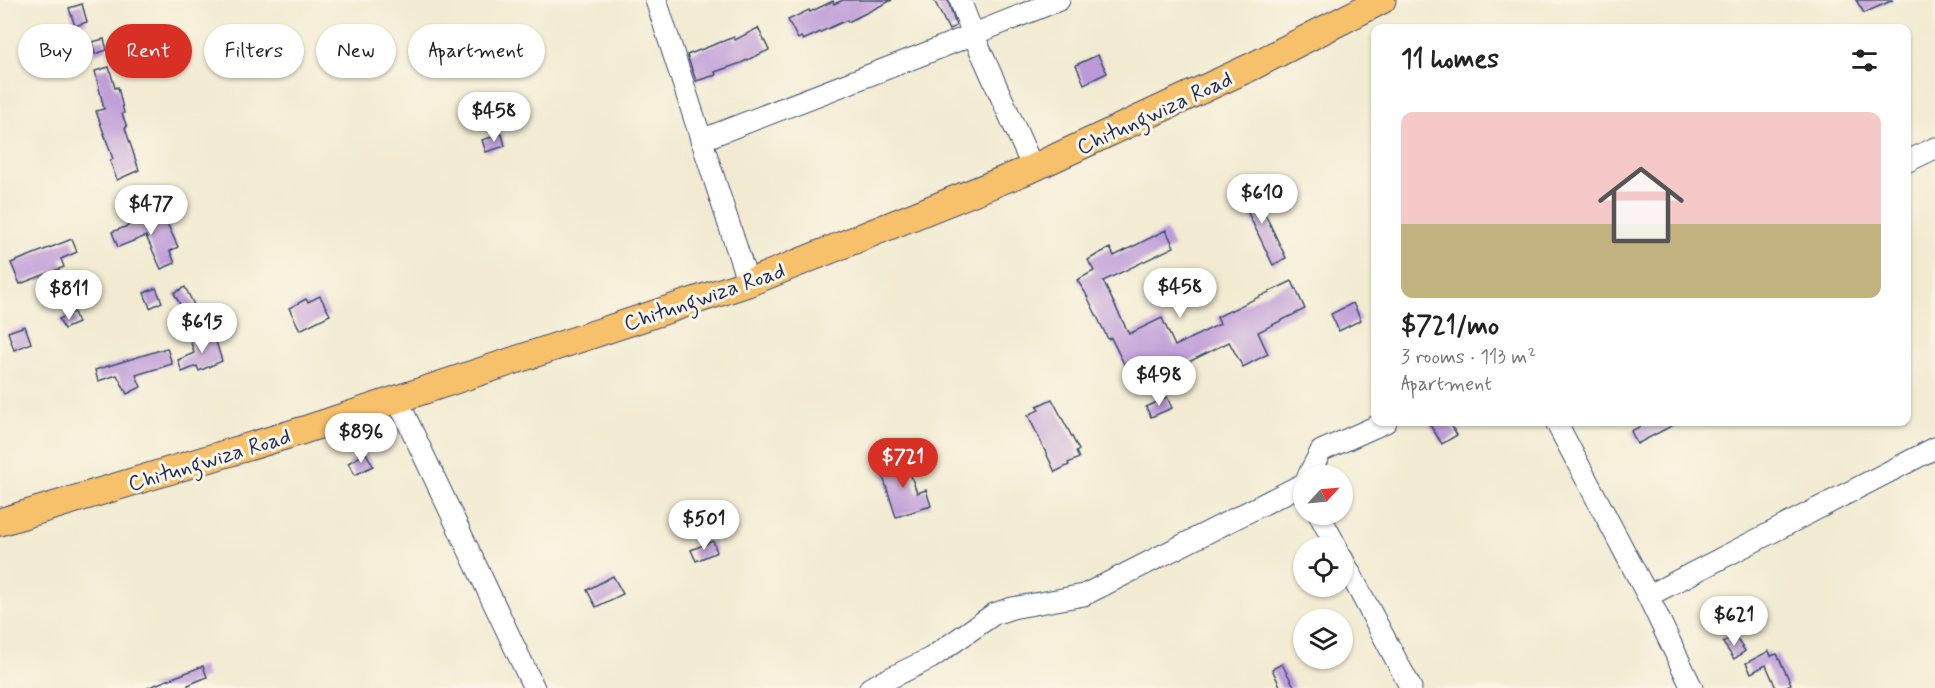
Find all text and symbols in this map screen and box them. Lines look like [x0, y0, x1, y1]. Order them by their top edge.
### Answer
chip: Buy [18, 24, 93, 78]
chip: Rent [105, 24, 192, 78]
chip: Filters [204, 24, 304, 78]
chip: New [316, 24, 396, 78]
chip: Apartment [408, 24, 545, 78]
text: 11 homes [1401, 43, 1499, 77]
icon: filters [1848, 44, 1881, 77]
street label: Chitungwiza Road [1072, 65, 1238, 165]
pin: $458 [458, 92, 530, 143]
text: $458 [472, 98, 516, 125]
icon: home [1587, 151, 1695, 259]
pin: $610 [1226, 174, 1298, 225]
text: $610 [1241, 180, 1283, 207]
pin: $477 [115, 185, 187, 236]
text: $477 [129, 191, 173, 218]
street label: Chitungwiza Road [620, 257, 790, 341]
pin: $458 [1144, 268, 1216, 319]
pin: $811 [33, 270, 105, 321]
text: $458 [1158, 274, 1202, 301]
text: $811 [49, 276, 89, 303]
pin: $615 [166, 303, 238, 354]
text: $615 [181, 309, 223, 336]
text: $721/mo [1401, 310, 1499, 344]
text: 3 rooms · 113 m² [1401, 344, 1536, 371]
pin: $498 [1123, 356, 1195, 407]
text: $498 [1136, 362, 1182, 389]
text: Apartment [1401, 371, 1492, 398]
pin: $896 [325, 413, 397, 464]
text: $896 [339, 419, 383, 446]
street label: Chitungwiza Road [125, 423, 295, 502]
pin: $721 [867, 438, 939, 489]
text: $721 [882, 444, 924, 471]
north arrow [1293, 465, 1353, 525]
map controls [1293, 465, 1353, 669]
pin: $501 [668, 500, 740, 551]
text: $501 [683, 506, 726, 533]
button: locate [1293, 537, 1353, 597]
pin: $621 [1698, 596, 1770, 647]
text: $621 [1714, 602, 1754, 629]
button: layers [1293, 609, 1353, 669]

